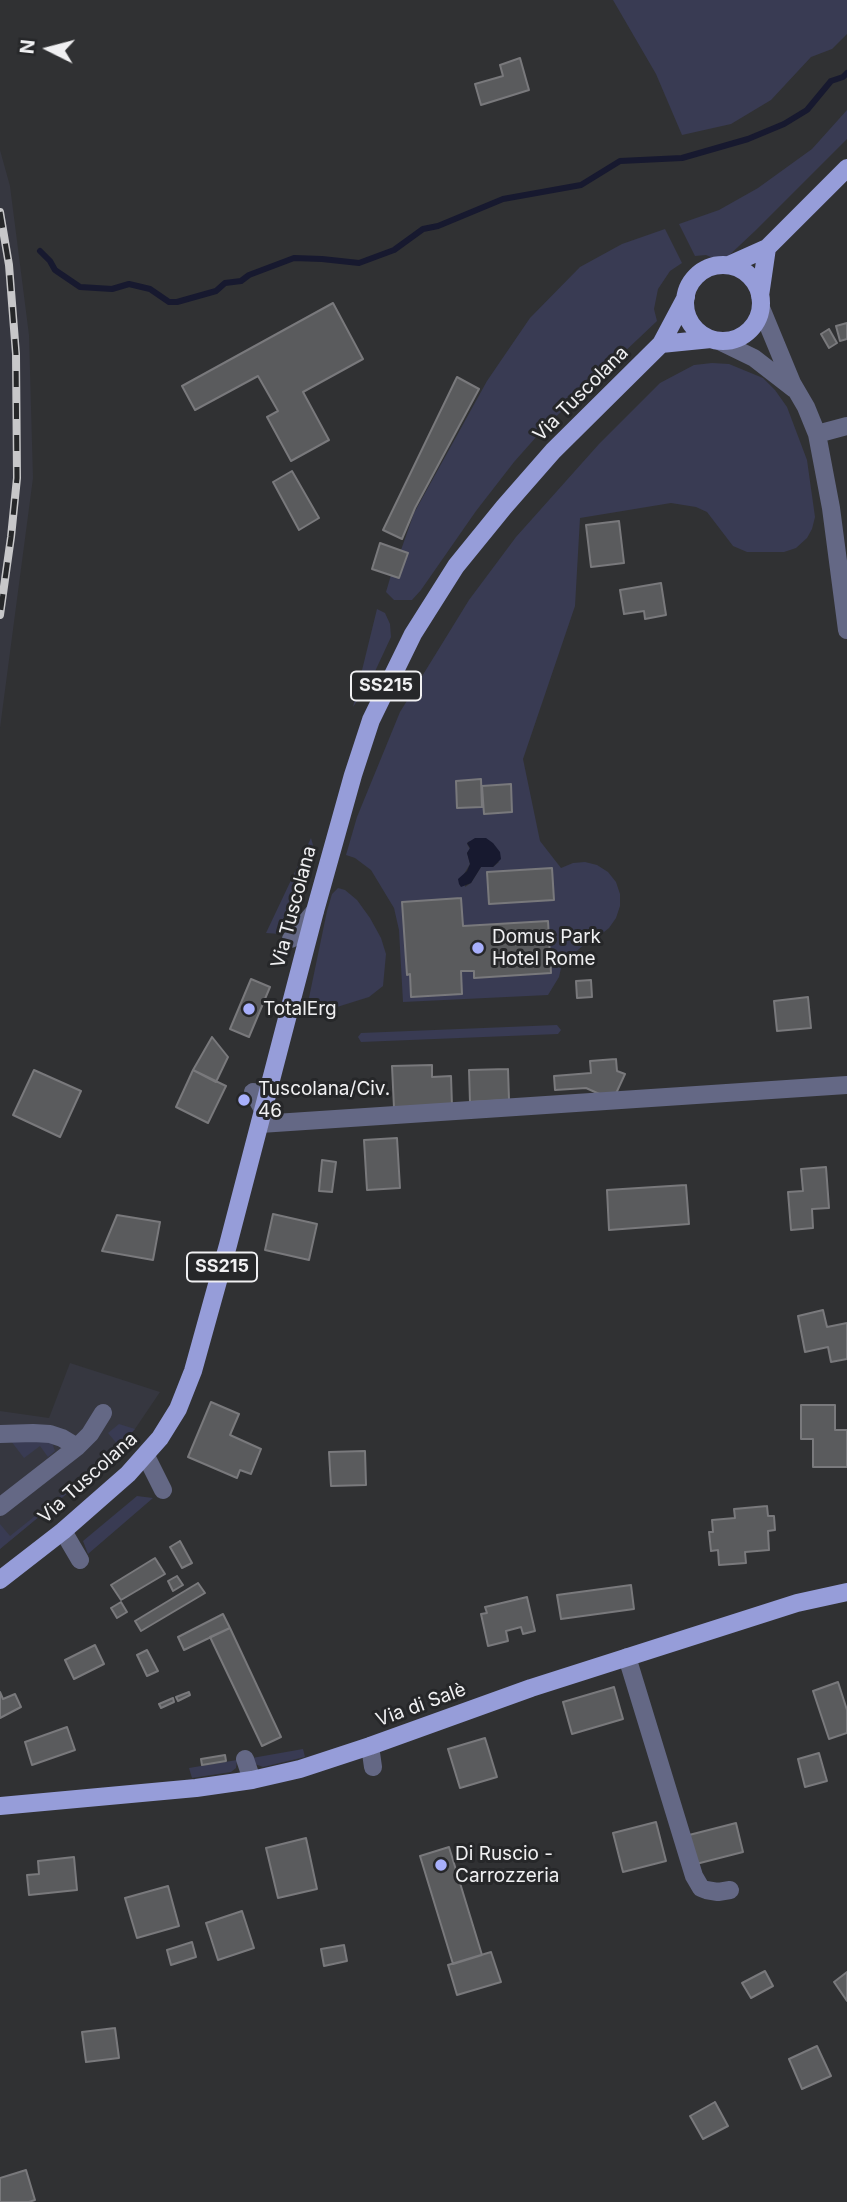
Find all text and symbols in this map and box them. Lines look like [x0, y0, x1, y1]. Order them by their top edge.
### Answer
north arrow [14, 14, 84, 84]
text: N [15, 38, 40, 55]
street label: Via Tuscolana [529, 342, 633, 446]
road number: SS215 [351, 672, 421, 700]
street label: Via Tuscolana [267, 844, 321, 970]
place label: Domus Park Hotel Rome [492, 926, 601, 970]
marker: Domus Park Hotel Rome [470, 940, 486, 956]
place label: TotalErg [263, 998, 337, 1020]
marker: TotalErg [241, 1001, 257, 1017]
place label: Tuscolana/Civ. 46 [258, 1078, 390, 1122]
marker: Tuscolana/Civ. 46 [236, 1092, 252, 1108]
road number: SS215 [187, 1252, 257, 1282]
street label: Via Tuscolana [34, 1428, 142, 1528]
street label: Via di Salè [373, 1678, 469, 1732]
place label: Di Ruscio - Carrozzeria [455, 1843, 559, 1887]
marker: Di Ruscio - Carrozzeria [433, 1857, 449, 1873]

